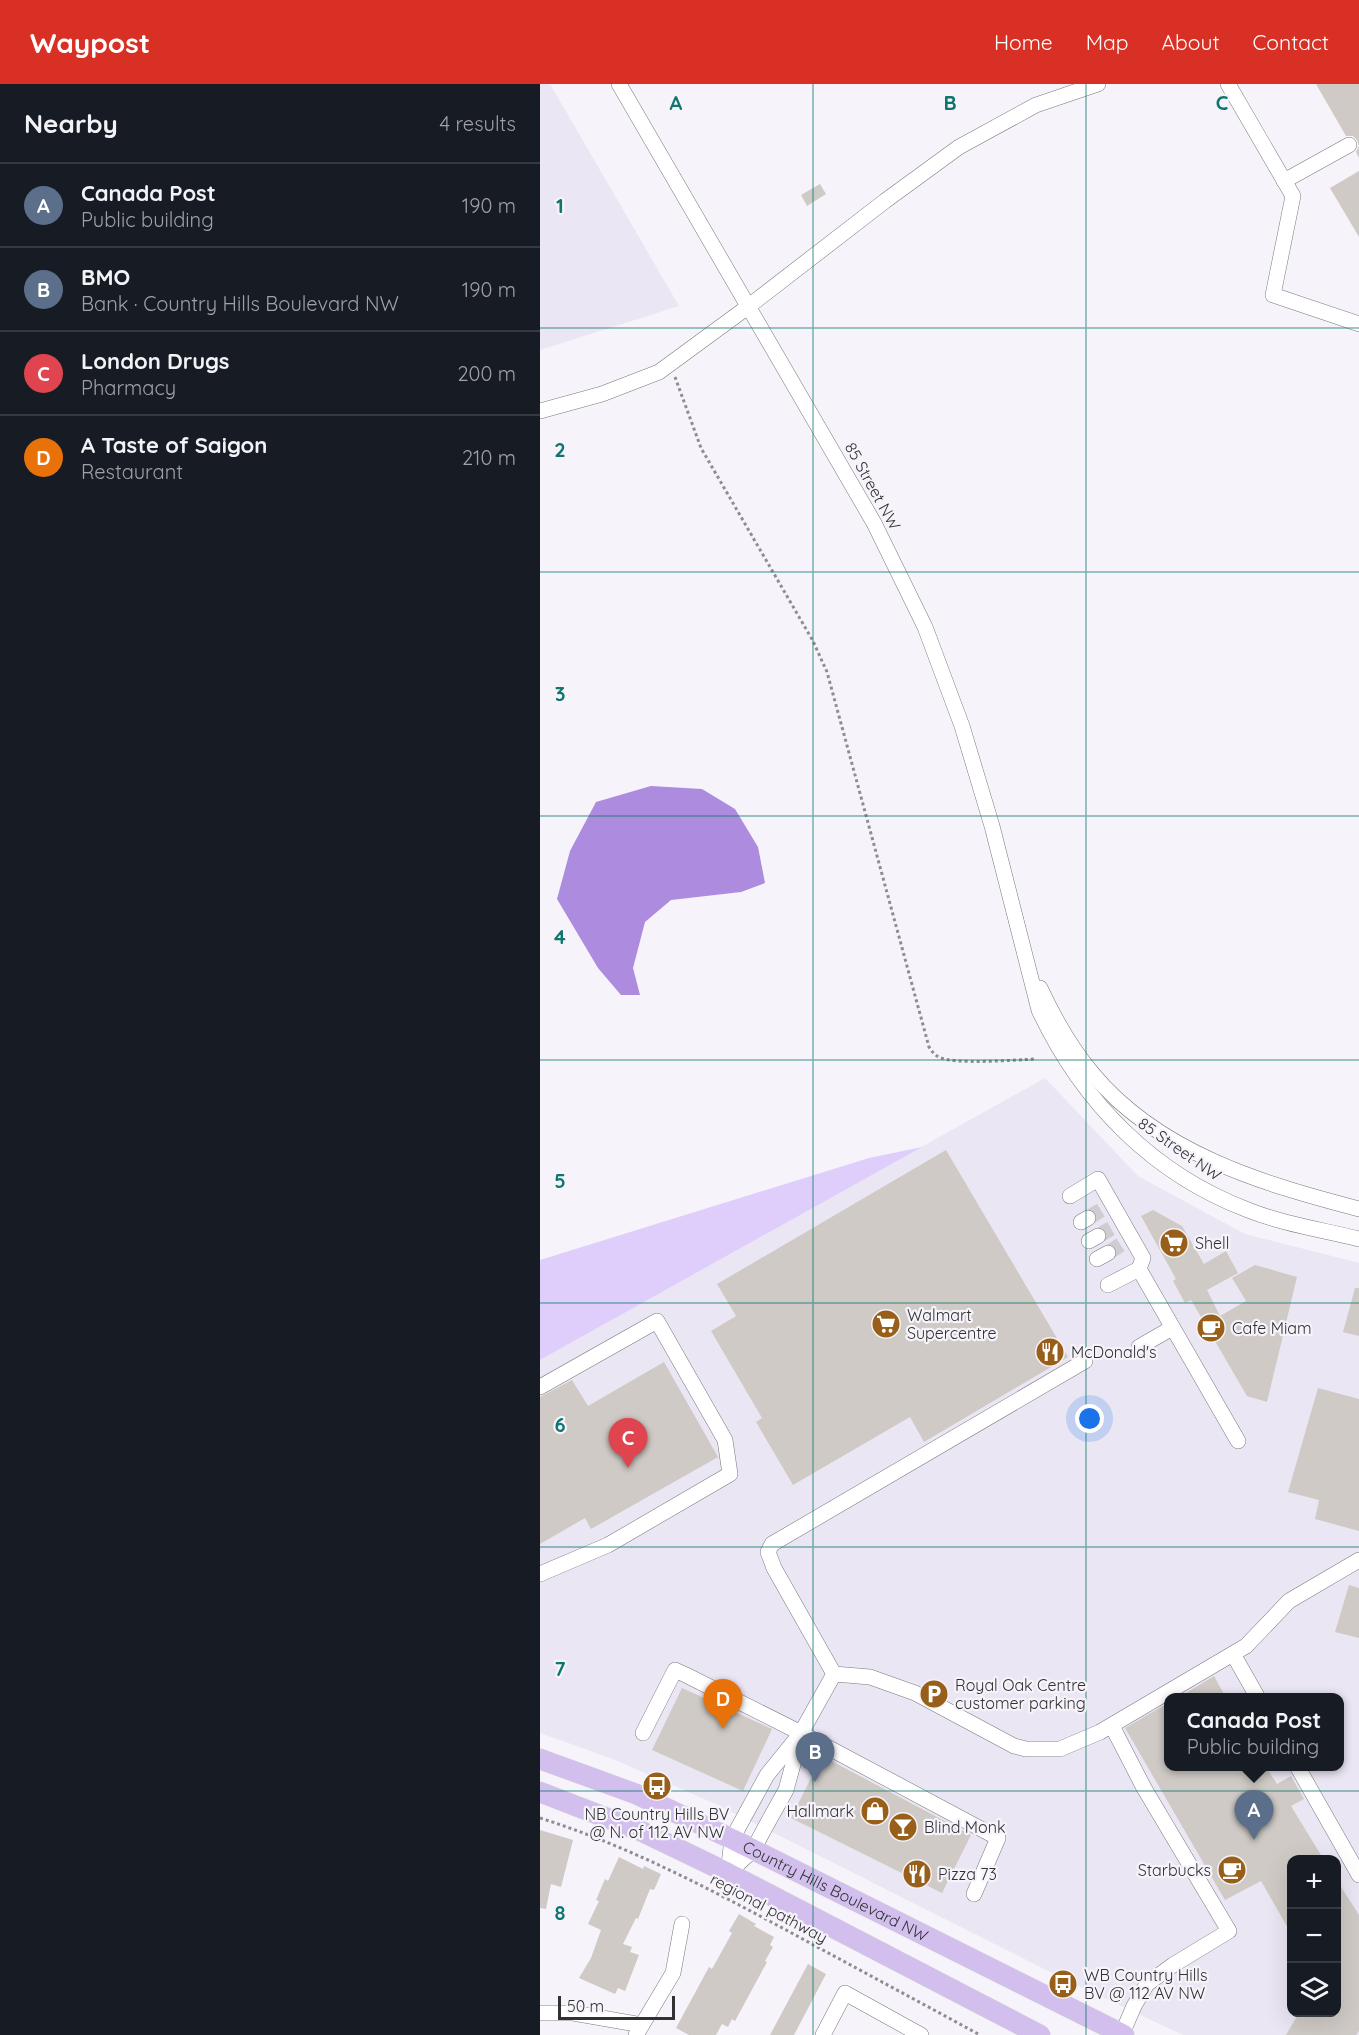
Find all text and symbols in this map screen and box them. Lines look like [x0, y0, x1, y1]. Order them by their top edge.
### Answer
text: Waypost [30, 25, 150, 60]
text: Home [994, 29, 1053, 55]
text: Map [1086, 29, 1129, 55]
text: About [1162, 29, 1220, 55]
text: Contact [1253, 29, 1329, 55]
text: A [670, 90, 683, 115]
text: B [943, 90, 957, 115]
text: C [1216, 90, 1229, 115]
text: Nearby [24, 107, 118, 140]
text: 4 results [440, 111, 516, 136]
text: Canada Post [81, 179, 216, 207]
text: A [37, 193, 50, 218]
text: 190 m [462, 193, 516, 218]
text: 1 [556, 193, 564, 218]
text: Public building [81, 207, 214, 232]
text: BMO [81, 263, 130, 291]
text: B [37, 277, 50, 302]
text: 190 m [462, 277, 516, 302]
text: Bank · Country Hills Boulevard NW [81, 291, 399, 316]
text: London Drugs [81, 347, 229, 375]
text: C [37, 361, 50, 386]
text: 200 m [457, 361, 516, 386]
text: Pharmacy [81, 375, 176, 400]
text: A Taste of Saigon [81, 431, 267, 459]
text: 2 [554, 437, 566, 462]
street label: 85 Street NW [841, 439, 905, 533]
text: D [36, 445, 51, 470]
text: 210 m [462, 445, 516, 470]
text: Restaurant [81, 459, 183, 484]
text: 3 [555, 681, 565, 706]
text: 4 [554, 924, 566, 949]
street label: 85 Street NW [1135, 1113, 1225, 1185]
text: 5 [554, 1168, 566, 1193]
supermarket icon: Shell [1158, 1227, 1190, 1259]
place label: Shell [1195, 1233, 1229, 1253]
place label: Walmart Supercentre [907, 1305, 997, 1343]
supermarket icon: Walmart Supercentre [870, 1308, 902, 1340]
cafe icon: Cafe Miam [1195, 1312, 1227, 1344]
place label: Cafe Miam [1232, 1318, 1312, 1338]
restaurant icon: McDonald's [1034, 1336, 1066, 1368]
place label: McDonald's [1071, 1342, 1157, 1362]
your location [1075, 1404, 1104, 1433]
text: 6 [554, 1412, 566, 1437]
pin: C [608, 1418, 647, 1468]
text: 7 [555, 1656, 566, 1681]
place label: Royal Oak Centre customer parking [955, 1675, 1086, 1713]
parking icon: Royal Oak Centre customer parking [918, 1678, 950, 1710]
pin: D [704, 1680, 742, 1729]
popup [1164, 1693, 1344, 1771]
text: Canada Post [1187, 1706, 1321, 1734]
pin: B [796, 1732, 834, 1782]
text: Public building [1187, 1734, 1319, 1759]
bus stop icon: NB Country Hills BV @ N. of 112 AV NW [641, 1770, 673, 1802]
pin: A [1234, 1790, 1274, 1840]
shop icon: Hallmark [859, 1795, 891, 1827]
place label: Hallmark [786, 1801, 854, 1821]
place label: NB Country Hills BV @ N. of 112 AV NW [584, 1804, 730, 1842]
bar icon: Blind Monk [887, 1811, 919, 1843]
place label: Blind Monk [924, 1817, 1006, 1837]
street label: Country Hills Boulevard NW [740, 1836, 932, 1945]
cafe icon: Starbucks [1216, 1854, 1248, 1886]
map controls [1287, 1855, 1341, 2017]
button: + [1287, 1855, 1341, 1909]
restaurant icon: Pizza 73 [901, 1858, 933, 1890]
place label: Starbucks [1138, 1860, 1211, 1880]
place label: Pizza 73 [938, 1864, 997, 1884]
street label: regional pathway [707, 1869, 831, 1947]
text: 8 [555, 1900, 566, 1925]
button: − [1287, 1909, 1341, 1963]
button: layers [1287, 1963, 1341, 2017]
place label: WB Country Hills BV @ 112 AV NW [1084, 1965, 1208, 2003]
bus stop icon: WB Country Hills BV @ 112 AV NW [1047, 1968, 1079, 2000]
scale bar [558, 1993, 675, 2020]
text: 50 m [567, 1996, 604, 2016]

